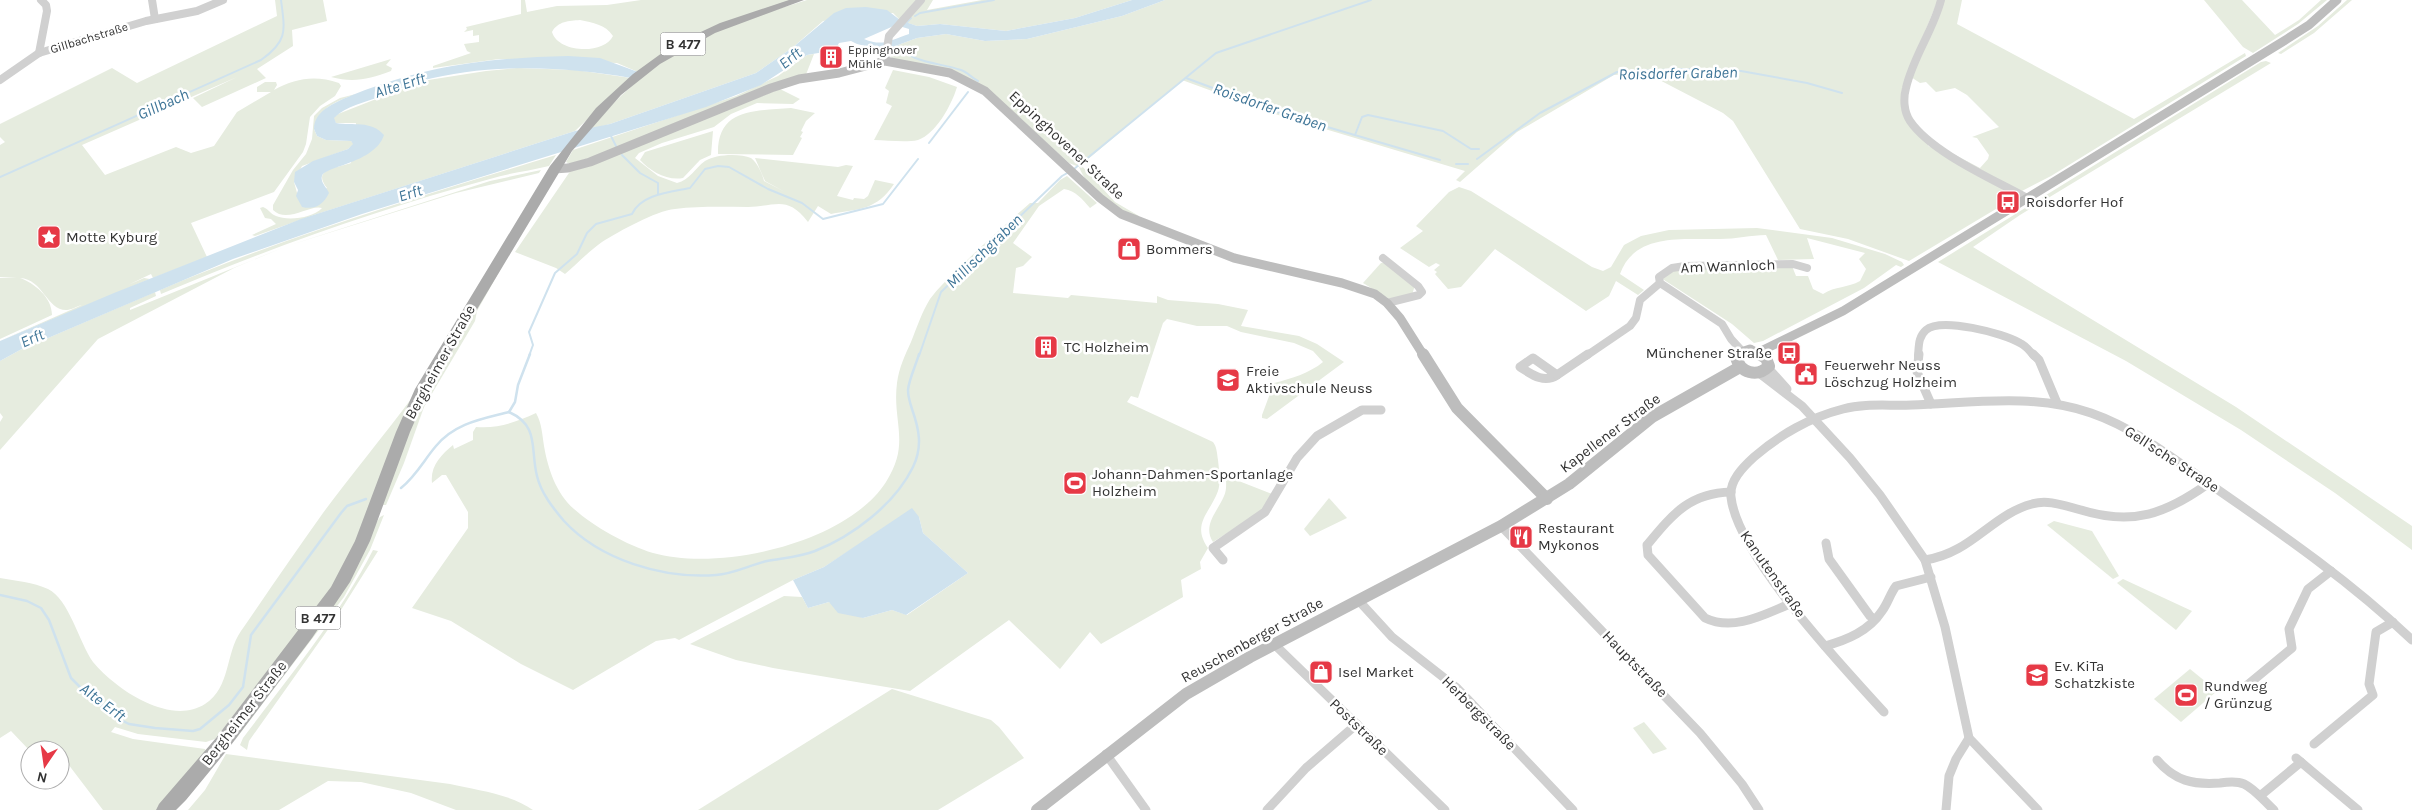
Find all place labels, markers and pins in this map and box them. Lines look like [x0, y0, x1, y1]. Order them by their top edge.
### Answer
place label: Eppinghover Mühle [848, 43, 917, 71]
building icon: Eppinghover Mühle [818, 44, 844, 70]
bus stop icon: Roisdorfer Hof [1995, 189, 2021, 215]
place label: Roisdorfer Hof [2026, 193, 2124, 211]
place icon: Motte Kyburg [36, 224, 62, 250]
place label: Motte Kyburg [66, 228, 158, 246]
shop icon: Bommers [1116, 236, 1142, 262]
place label: Bommers [1146, 240, 1213, 258]
building icon: TC Holzheim [1033, 334, 1059, 360]
place label: TC Holzheim [1064, 338, 1149, 356]
bus stop icon: Münchener Straße [1776, 340, 1802, 366]
place label: Münchener Straße [1646, 344, 1772, 362]
place label: Feuerwehr Neuss Löschzug Holzheim [1824, 356, 1957, 391]
public building icon: Feuerwehr Neuss Löschzug Holzheim [1793, 361, 1819, 387]
place label: Freie Aktivschule Neuss [1246, 362, 1373, 397]
school or university icon: Freie Aktivschule Neuss [1215, 367, 1241, 393]
place label: Johann-Dahmen-Sportanlage Holzheim [1092, 465, 1293, 500]
sports icon: Johann-Dahmen-Sportanlage Holzheim [1062, 470, 1088, 496]
place label: Restaurant Mykonos [1538, 519, 1614, 554]
restaurant icon: Restaurant Mykonos [1508, 524, 1534, 550]
place label: Ev. KiTa Schatzkiste [2054, 657, 2135, 692]
shop icon: Isel Market [1308, 659, 1334, 685]
school or university icon: Ev. KiTa Schatzkiste [2024, 662, 2050, 688]
place label: Isel Market [1338, 663, 1414, 681]
place label: Rundweg / Grünzug [2204, 677, 2272, 712]
sports icon: Rundweg / Grünzug [2173, 682, 2199, 708]

